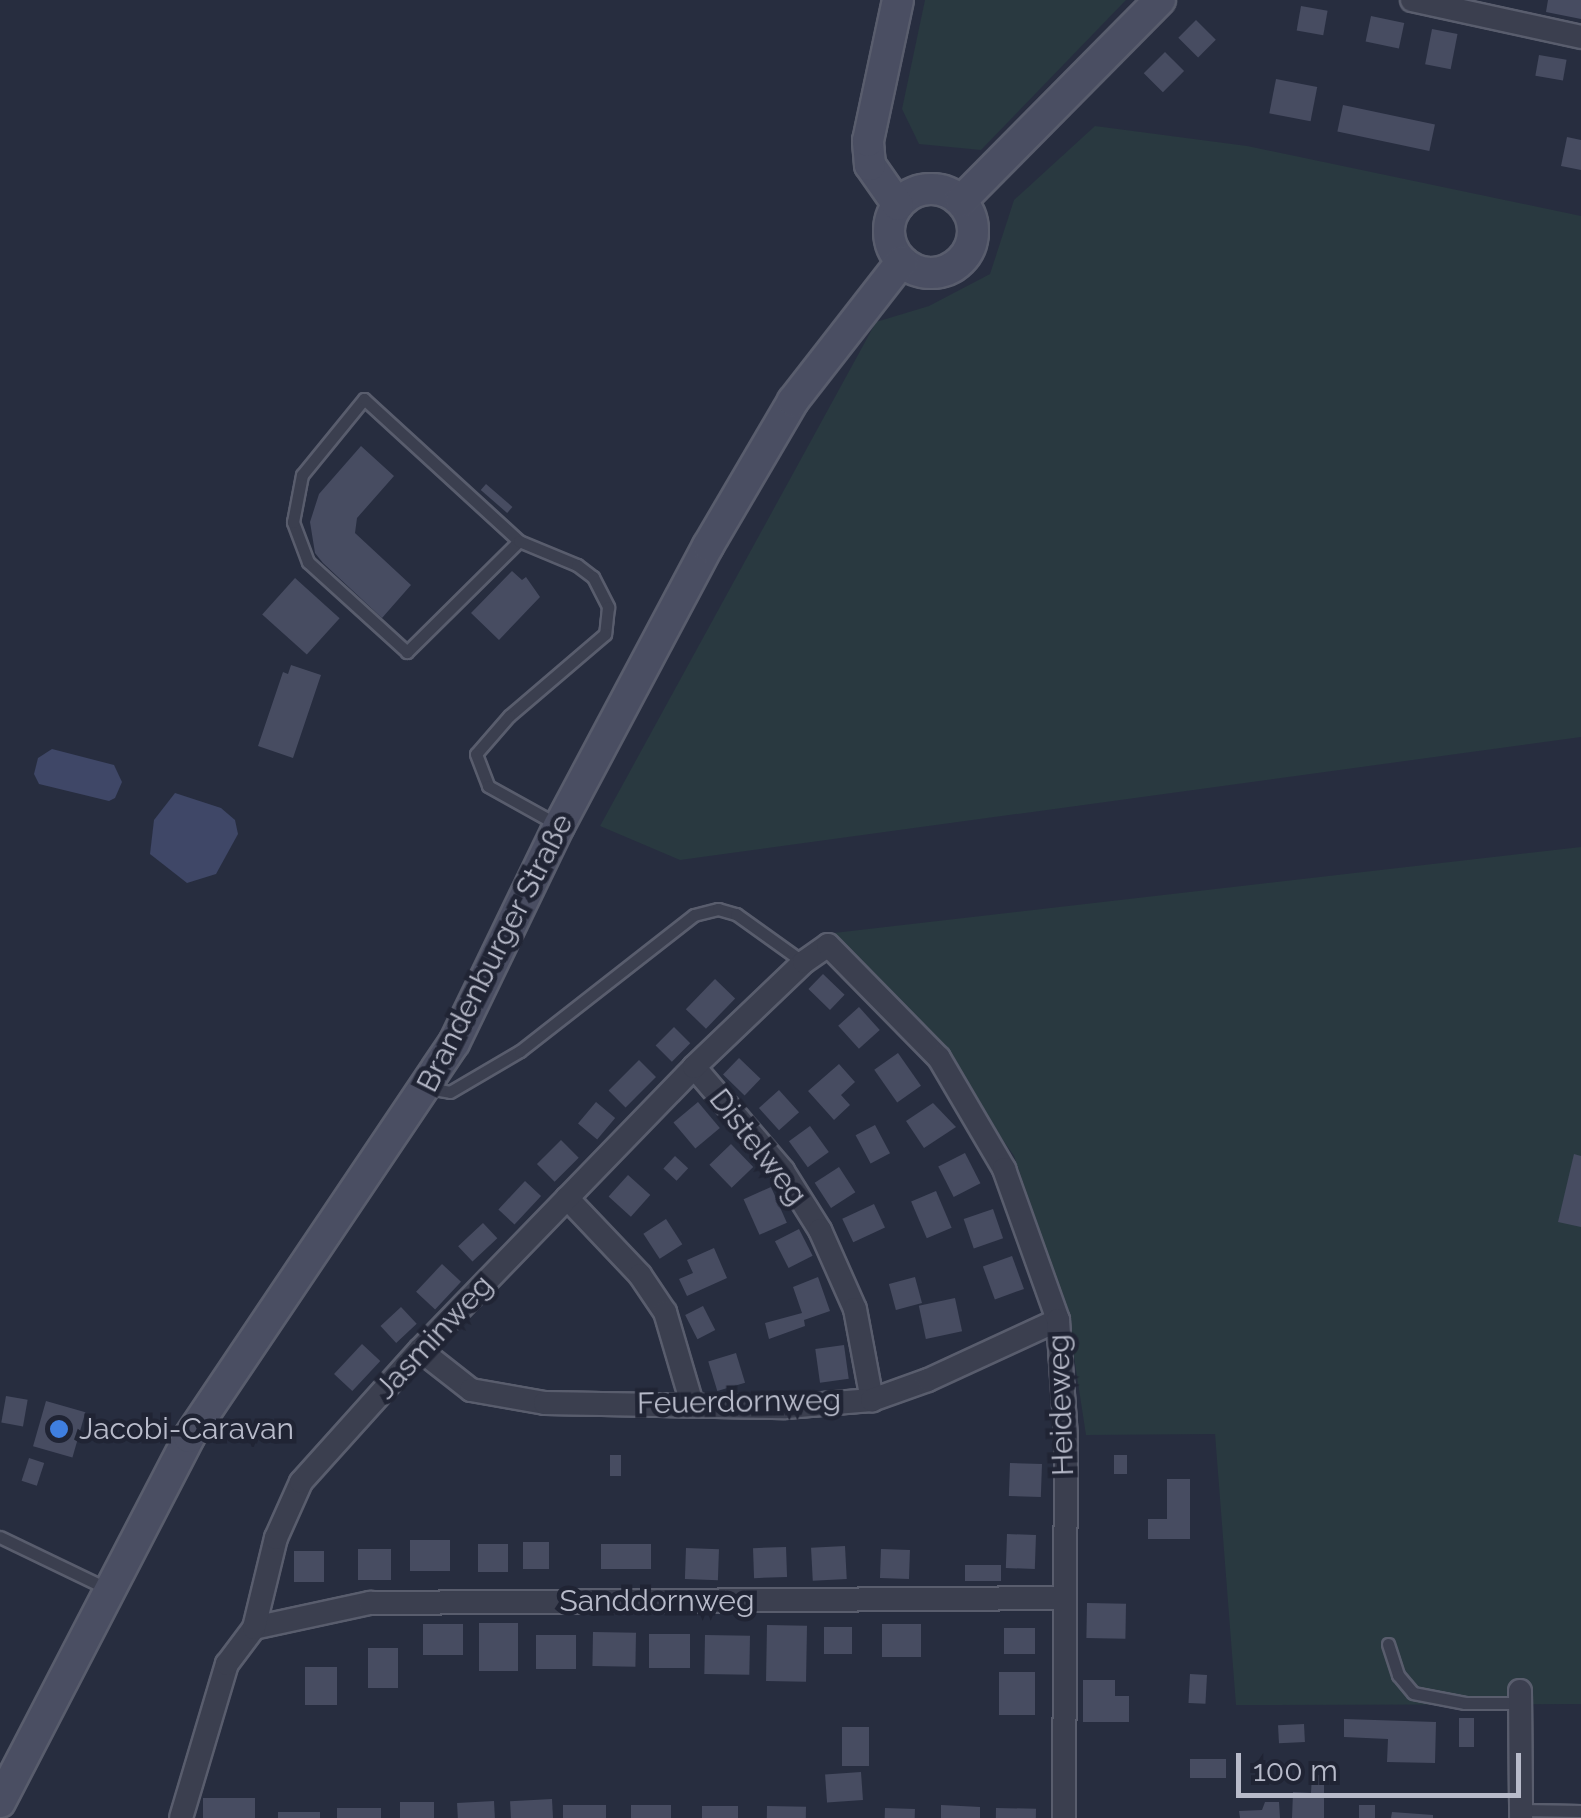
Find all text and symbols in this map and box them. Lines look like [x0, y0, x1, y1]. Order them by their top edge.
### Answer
street label: Brandenburger Straße [409, 808, 581, 1098]
street label: Distelweg [701, 1082, 815, 1212]
street label: Jasminweg [368, 1268, 500, 1406]
street label: Heideweg [1041, 1333, 1081, 1477]
street label: Feuerdornweg [637, 1382, 841, 1422]
place label: Jacobi-Caravan [79, 1411, 294, 1447]
marker: Jacobi-Caravan [48, 1418, 70, 1440]
street label: Sanddornweg [560, 1583, 754, 1619]
scale bar [1241, 1733, 1526, 1795]
text: 100 m [1253, 1753, 1338, 1788]

